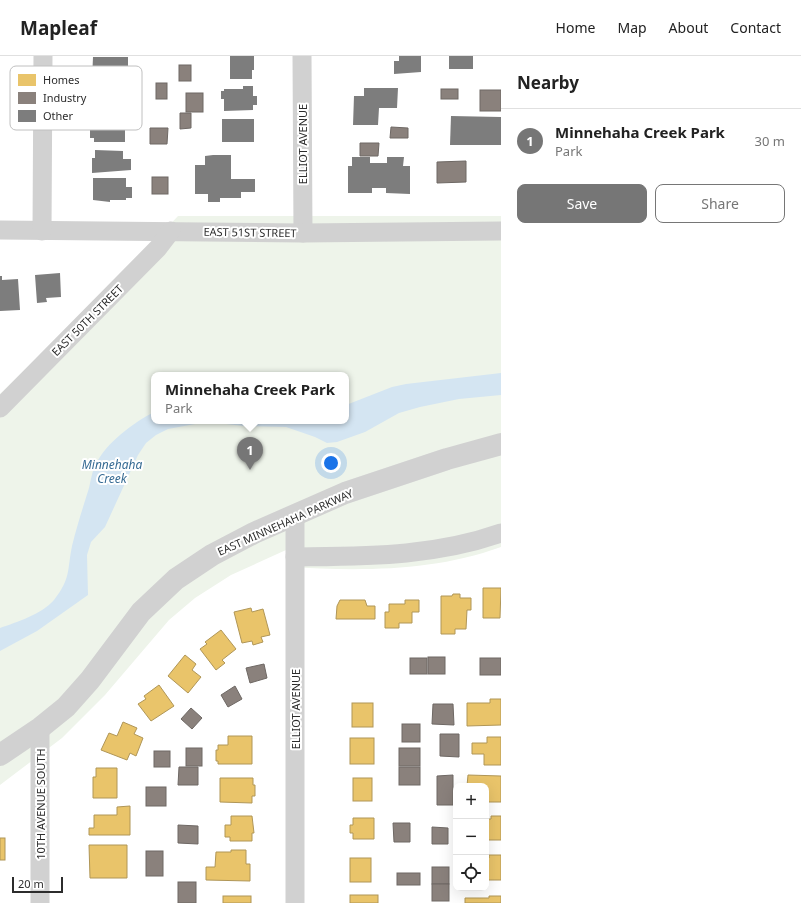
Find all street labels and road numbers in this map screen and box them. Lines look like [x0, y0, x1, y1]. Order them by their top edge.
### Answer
street label: ELLIOT AVENUE [295, 104, 310, 184]
street label: EAST 51ST STREET [203, 224, 297, 240]
street label: EAST 50TH STREET [48, 281, 126, 359]
street label: EAST MINNEHAHA PARKWAY [215, 485, 356, 559]
street label: ELLIOT AVENUE [288, 669, 303, 749]
street label: 10TH AVENUE SOUTH [33, 748, 48, 860]

